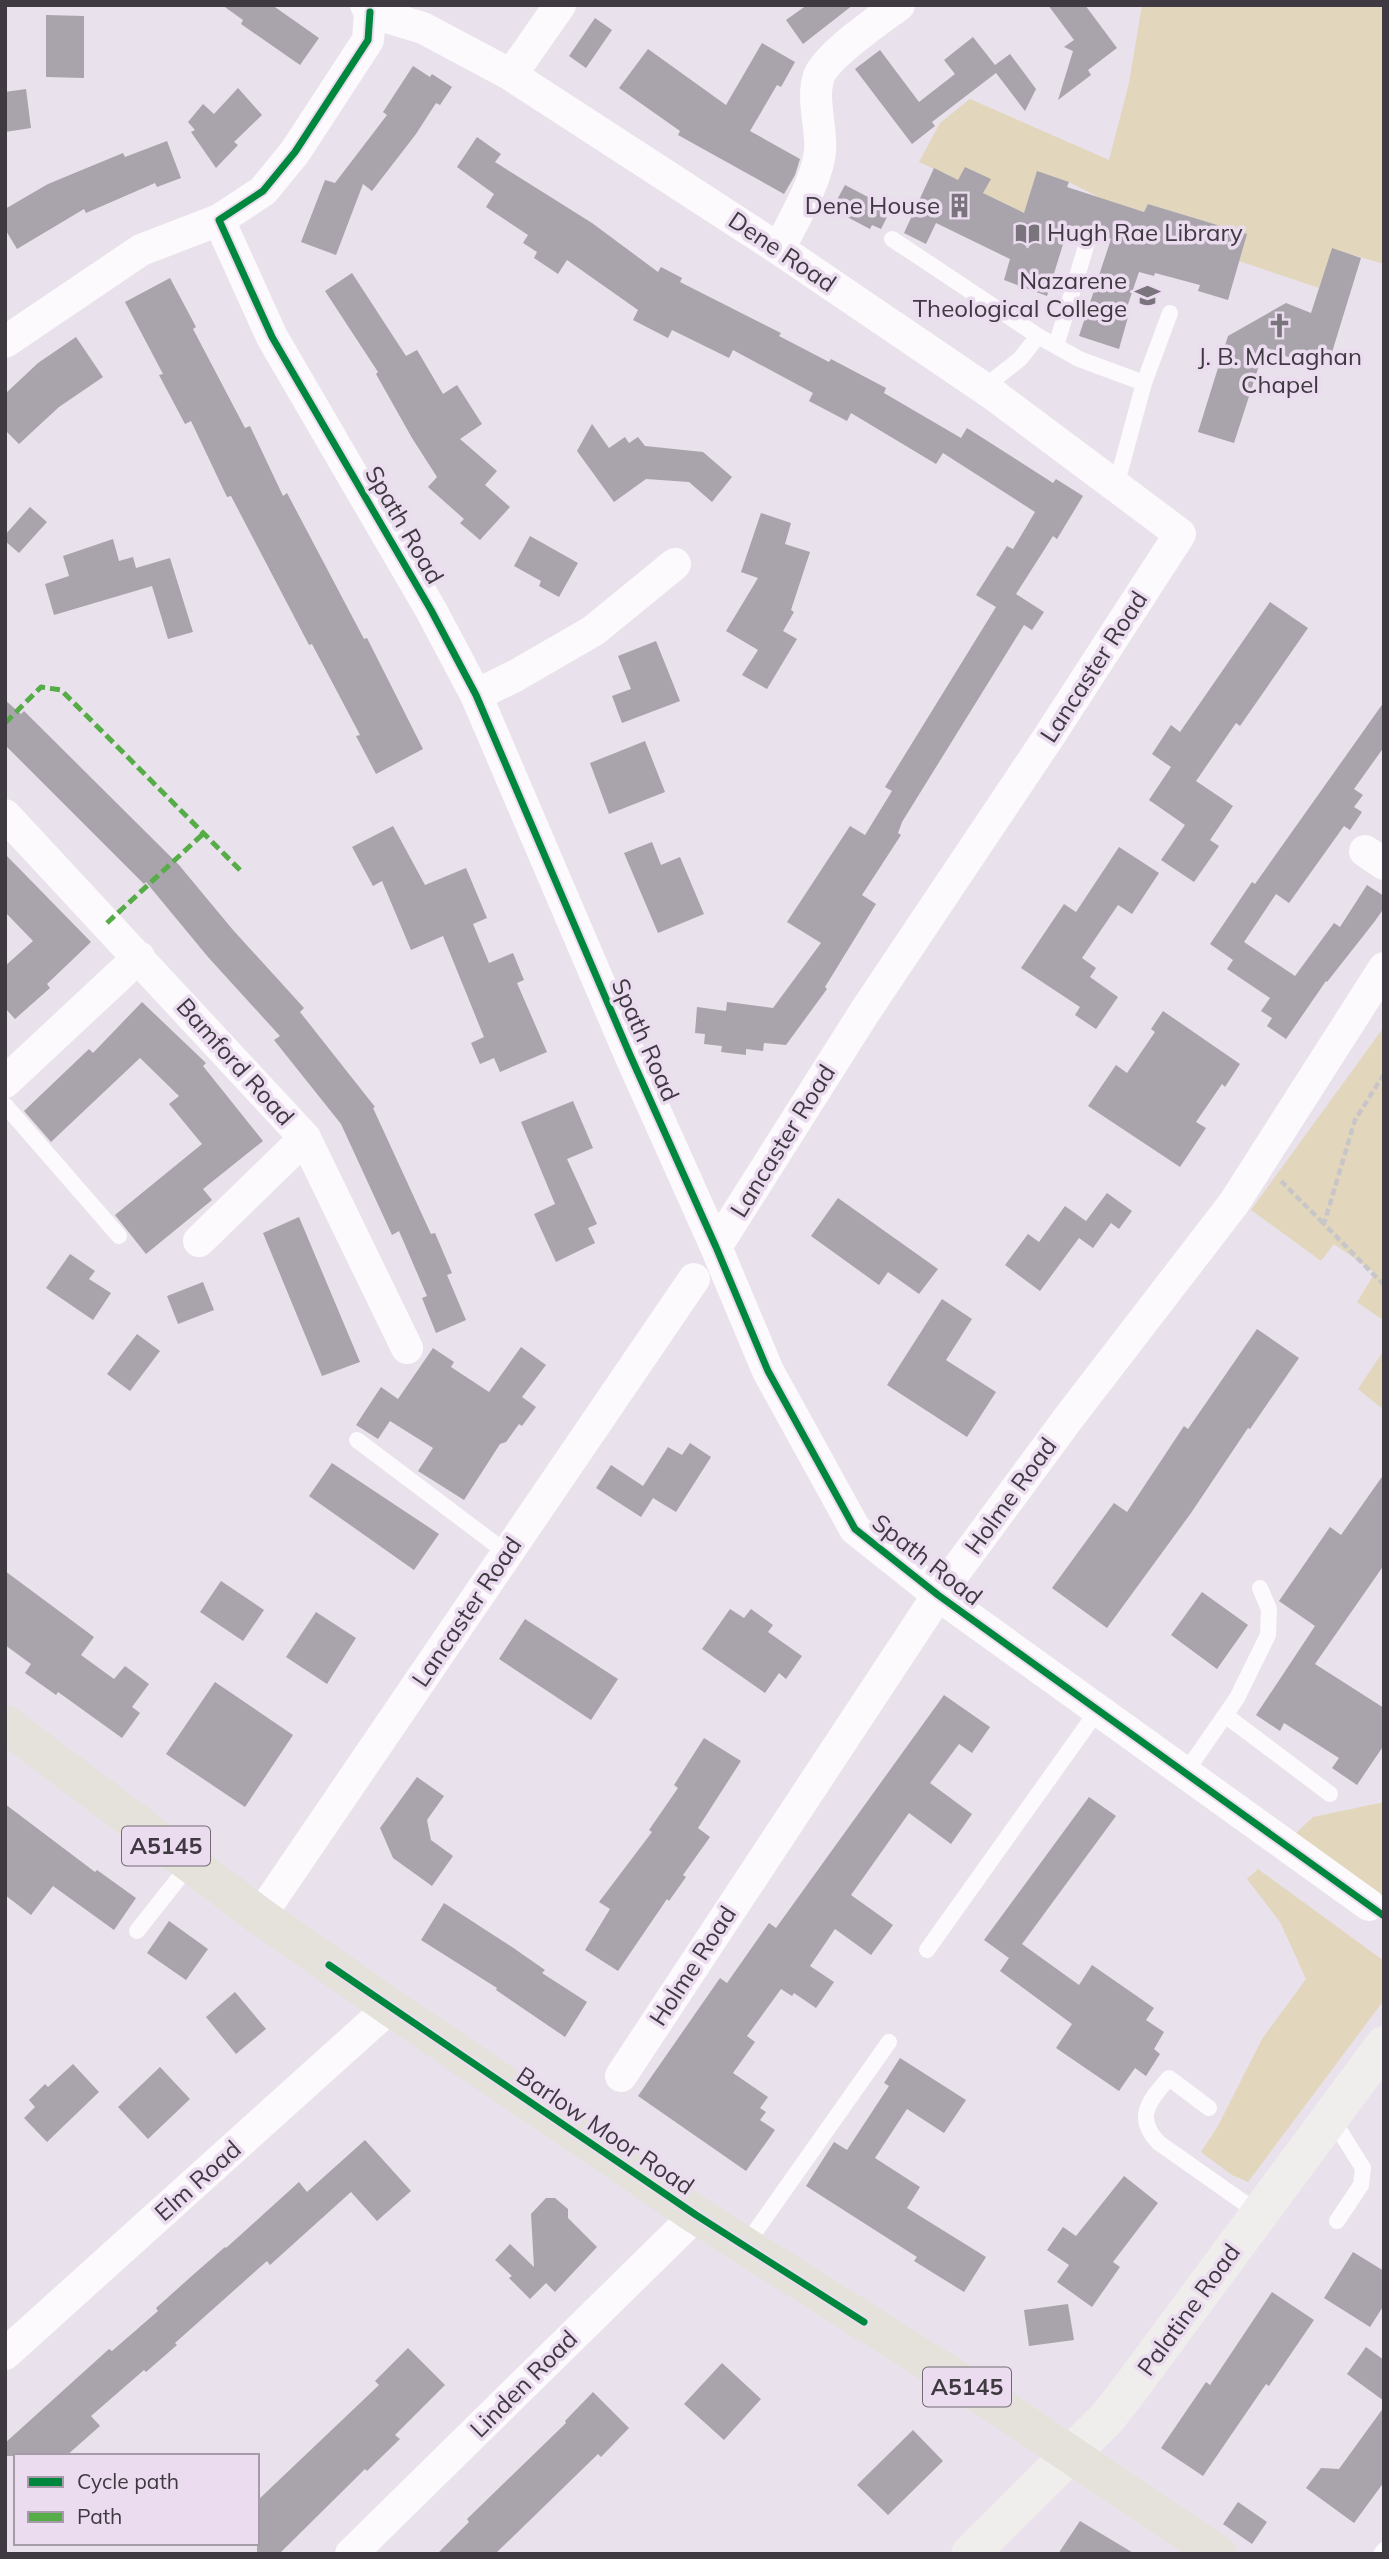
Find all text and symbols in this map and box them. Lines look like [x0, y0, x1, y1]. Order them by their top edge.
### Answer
place label: Dene House [805, 190, 940, 220]
building icon: Dene House [946, 192, 974, 220]
street label: Dene Road [723, 204, 842, 298]
place label: Hugh Rae Library [1047, 217, 1243, 247]
library icon: Hugh Rae Library [1013, 219, 1041, 247]
place label: Nazarene Theological College [913, 265, 1127, 323]
school or university icon: Nazarene Theological College [1133, 281, 1161, 309]
church icon: J. B. McLaghan Chapel [1266, 312, 1294, 340]
place label: J. B. McLaghan Chapel [1198, 341, 1362, 399]
street label: Spath Road [359, 460, 451, 589]
street label: Lancaster Road [1033, 585, 1153, 748]
street label: Spath Road [606, 974, 686, 1106]
street label: Bamford Road [171, 991, 301, 1131]
street label: Lancaster Road [723, 1058, 841, 1222]
street label: Holme Road [958, 1431, 1063, 1560]
street label: Spath Road [867, 1507, 989, 1611]
street label: Lancaster Road [405, 1531, 527, 1692]
road number: A5145 [122, 1826, 210, 1866]
street label: Holme Road [642, 1900, 742, 2031]
street label: Barlow Moor Road [511, 2060, 700, 2201]
street label: Elm Road [148, 2134, 247, 2227]
street label: Palatine Road [1130, 2238, 1246, 2381]
street label: Linden Road [463, 2323, 583, 2443]
road number: A5145 [923, 2368, 1011, 2406]
legend [14, 2454, 259, 2545]
text: Cycle path [77, 2468, 179, 2494]
text: Path [77, 2503, 122, 2529]

